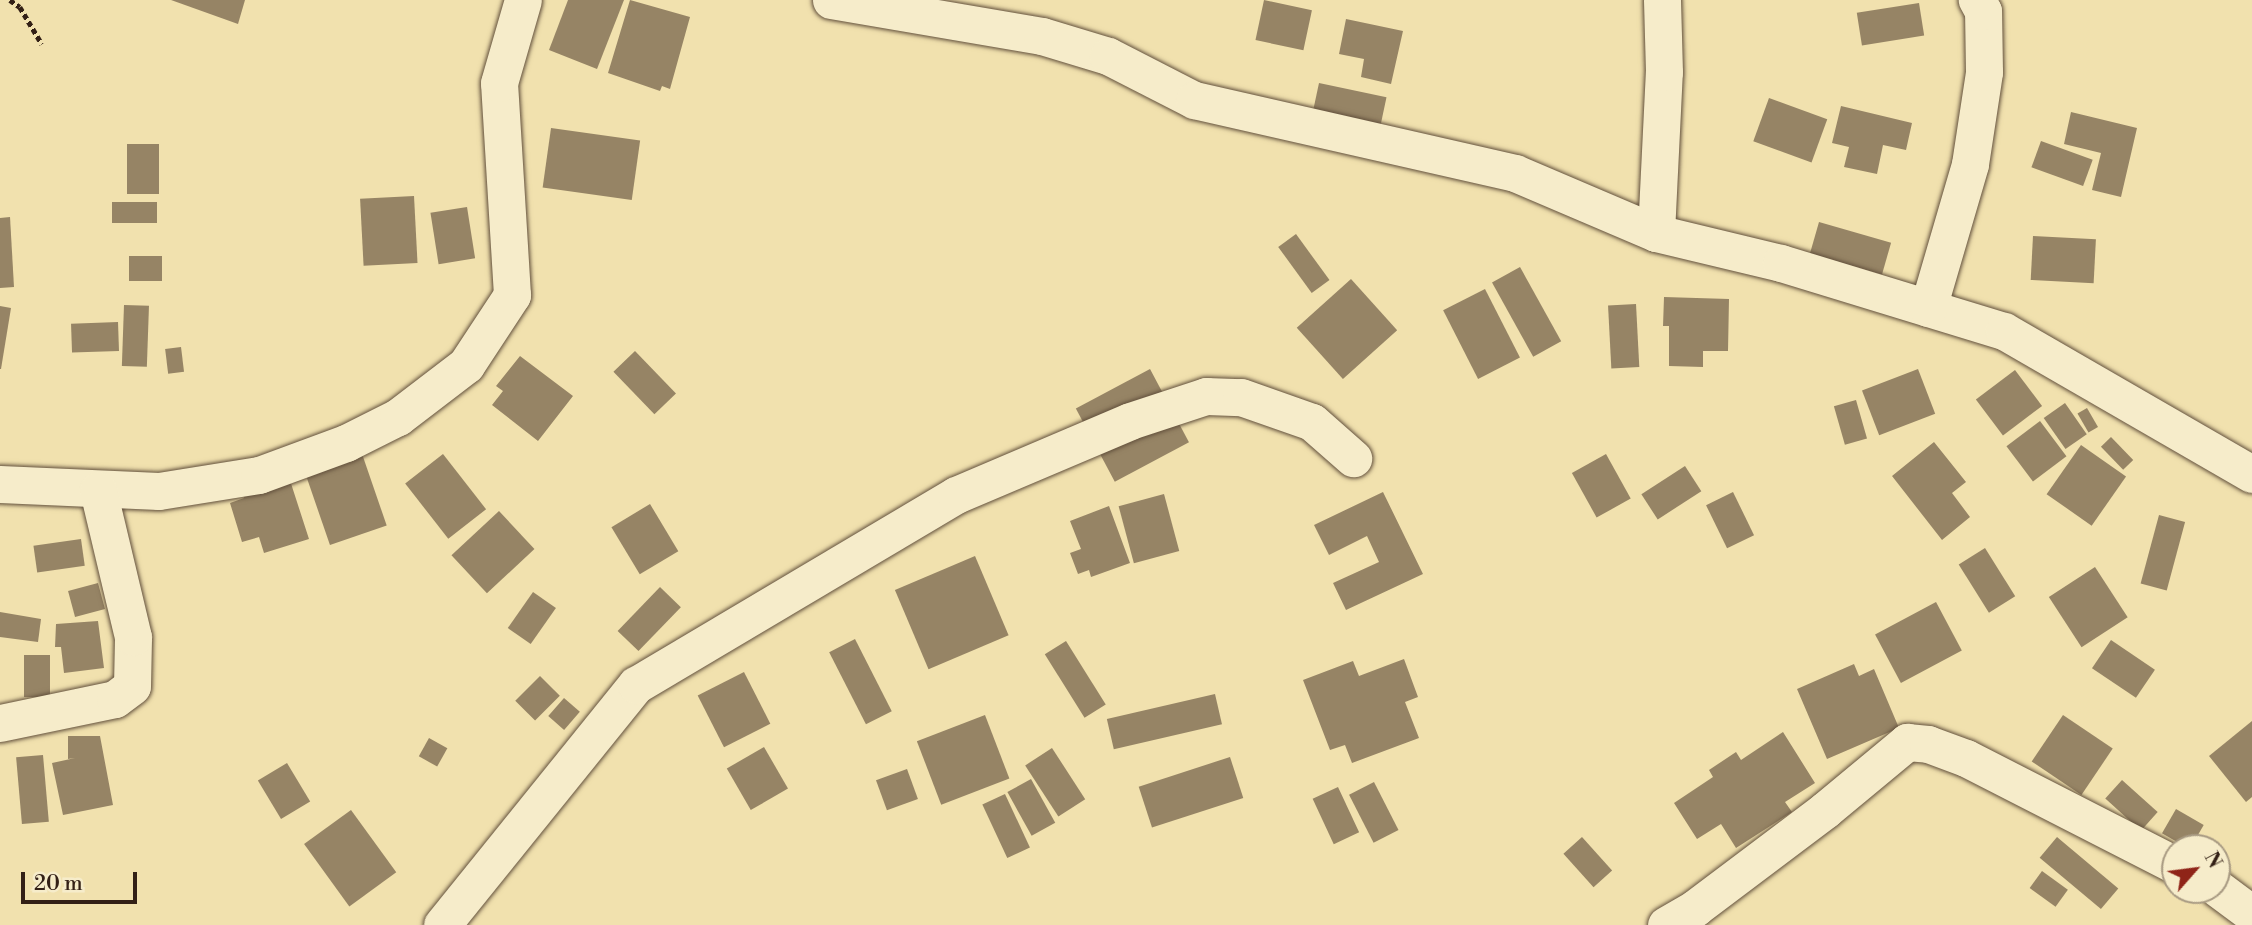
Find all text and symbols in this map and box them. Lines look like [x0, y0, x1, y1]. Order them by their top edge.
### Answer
north arrow [2161, 834, 2231, 904]
text: N [2199, 848, 2227, 872]
scale bar [24, 858, 140, 902]
text: 20 m [34, 871, 83, 897]

